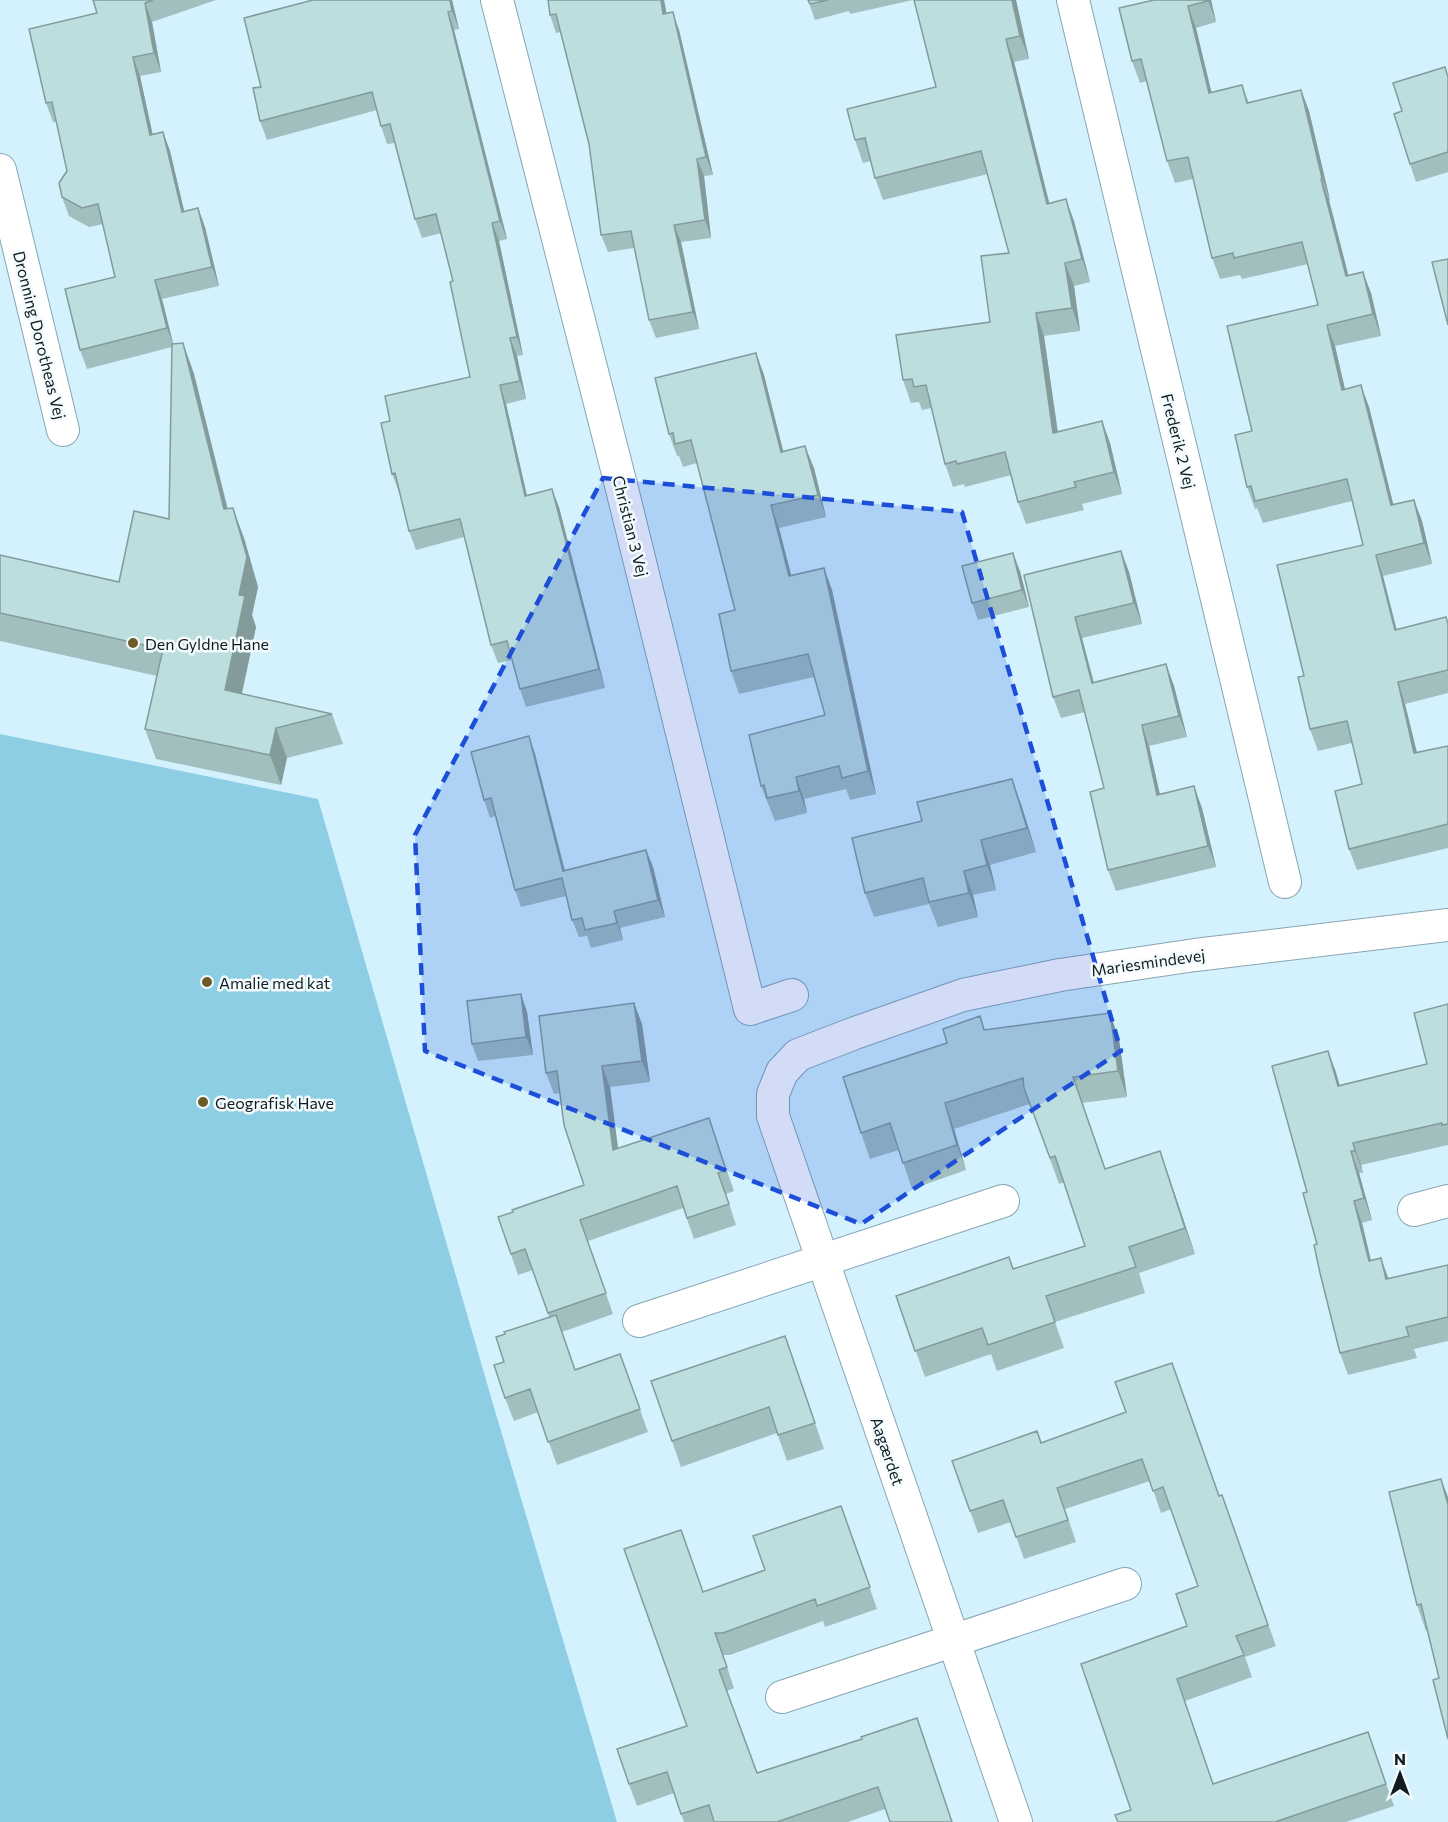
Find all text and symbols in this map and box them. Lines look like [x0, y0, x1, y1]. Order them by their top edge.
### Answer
street label: Dronning Dorotheas Vej [10, 249, 70, 421]
street label: Frederik 2 Vej [1158, 391, 1200, 491]
street label: Christian 3 Vej [609, 473, 653, 579]
place label: Den Gyldne Hane [145, 634, 269, 653]
marker: Den Gyldne Hane [126, 636, 140, 650]
street label: Mariesmindevej [1090, 945, 1206, 979]
place label: Amalie med kat [219, 973, 331, 992]
marker: Amalie med kat [200, 975, 214, 989]
place label: Geografisk Have [215, 1093, 334, 1112]
marker: Geografisk Have [196, 1095, 210, 1109]
street label: Aagærdet [867, 1414, 909, 1488]
north arrow [1370, 1744, 1430, 1804]
text: N [1394, 1749, 1406, 1768]

